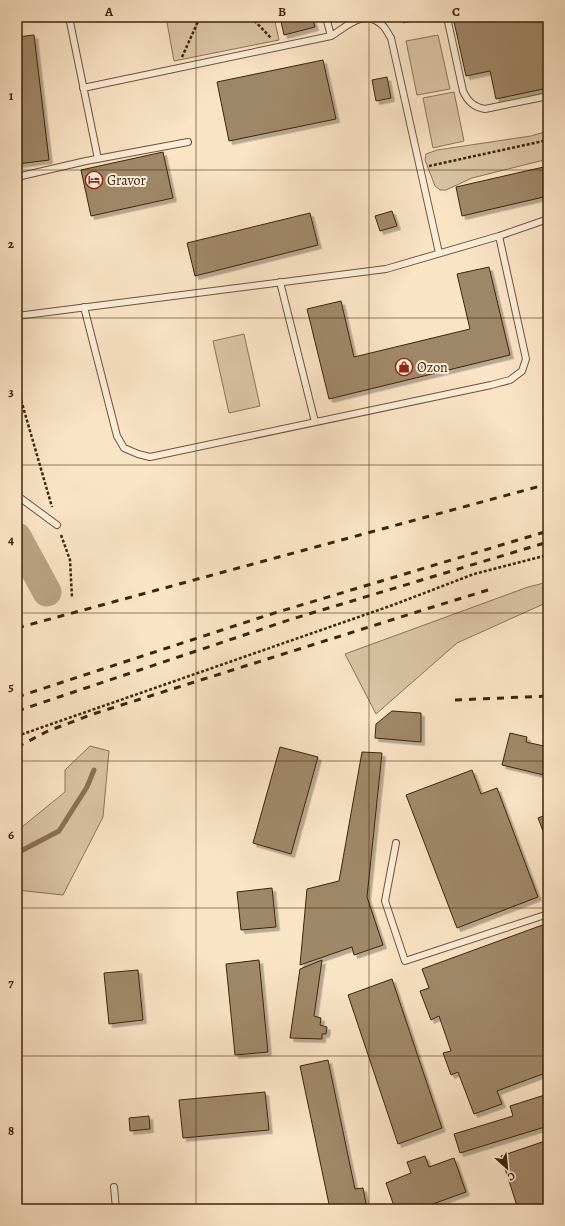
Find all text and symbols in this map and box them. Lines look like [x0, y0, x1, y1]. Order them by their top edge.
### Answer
text: A [104, 3, 114, 20]
text: B [278, 3, 286, 20]
text: C [452, 3, 460, 20]
text: 1 [9, 87, 14, 104]
hotel icon: Gravor [84, 170, 104, 190]
place label: Gravor [107, 171, 147, 190]
text: 2 [8, 235, 15, 252]
shop icon: Ozon [394, 357, 414, 377]
place label: Ozon [417, 358, 448, 377]
text: 3 [8, 383, 14, 400]
text: 4 [8, 531, 14, 548]
text: 5 [8, 678, 14, 695]
text: 6 [8, 826, 14, 843]
text: 7 [8, 974, 14, 991]
text: 8 [8, 1122, 14, 1139]
north arrow [487, 1148, 527, 1188]
text: С [505, 1168, 518, 1185]

